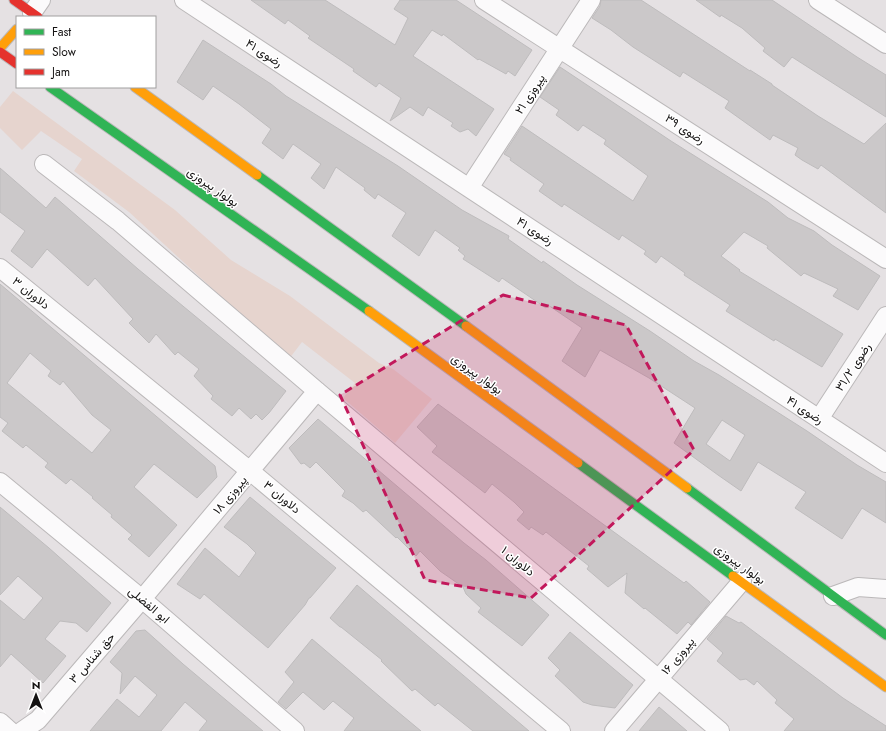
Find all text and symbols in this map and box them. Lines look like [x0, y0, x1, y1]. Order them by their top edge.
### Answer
legend [16, 16, 156, 88]
text: Fast [52, 23, 71, 41]
street label: رضوی ۴۱ [242, 34, 286, 72]
text: Slow [52, 43, 77, 61]
text: Jam [50, 63, 70, 81]
street label: پیروزی ۲۱ [510, 70, 550, 118]
street label: رضوی ۳۹ [662, 109, 708, 149]
street label: بولوار پیروزی [183, 163, 243, 211]
street label: رضوی ۴۱ [513, 212, 557, 250]
street label: دلاوران ۳ [8, 272, 54, 314]
street label: رضوی ۳۱/۲ [831, 339, 875, 395]
street label: بولوار پیروزی [448, 349, 506, 399]
street label: رضوی ۴۱ [783, 391, 827, 429]
street label: پیروزی ۱۸ [209, 472, 251, 518]
street label: دلاوران ۳ [260, 476, 305, 518]
street label: بولوار پیروزی [711, 539, 769, 589]
street label: دلاوران ۱ [497, 542, 539, 581]
street label: ابو الفضلی [124, 582, 174, 628]
street label: حق شناس ۳ [65, 629, 119, 687]
street label: پیروزی ۱۶ [657, 633, 699, 679]
north arrow [16, 675, 56, 715]
text: N [32, 677, 40, 693]

